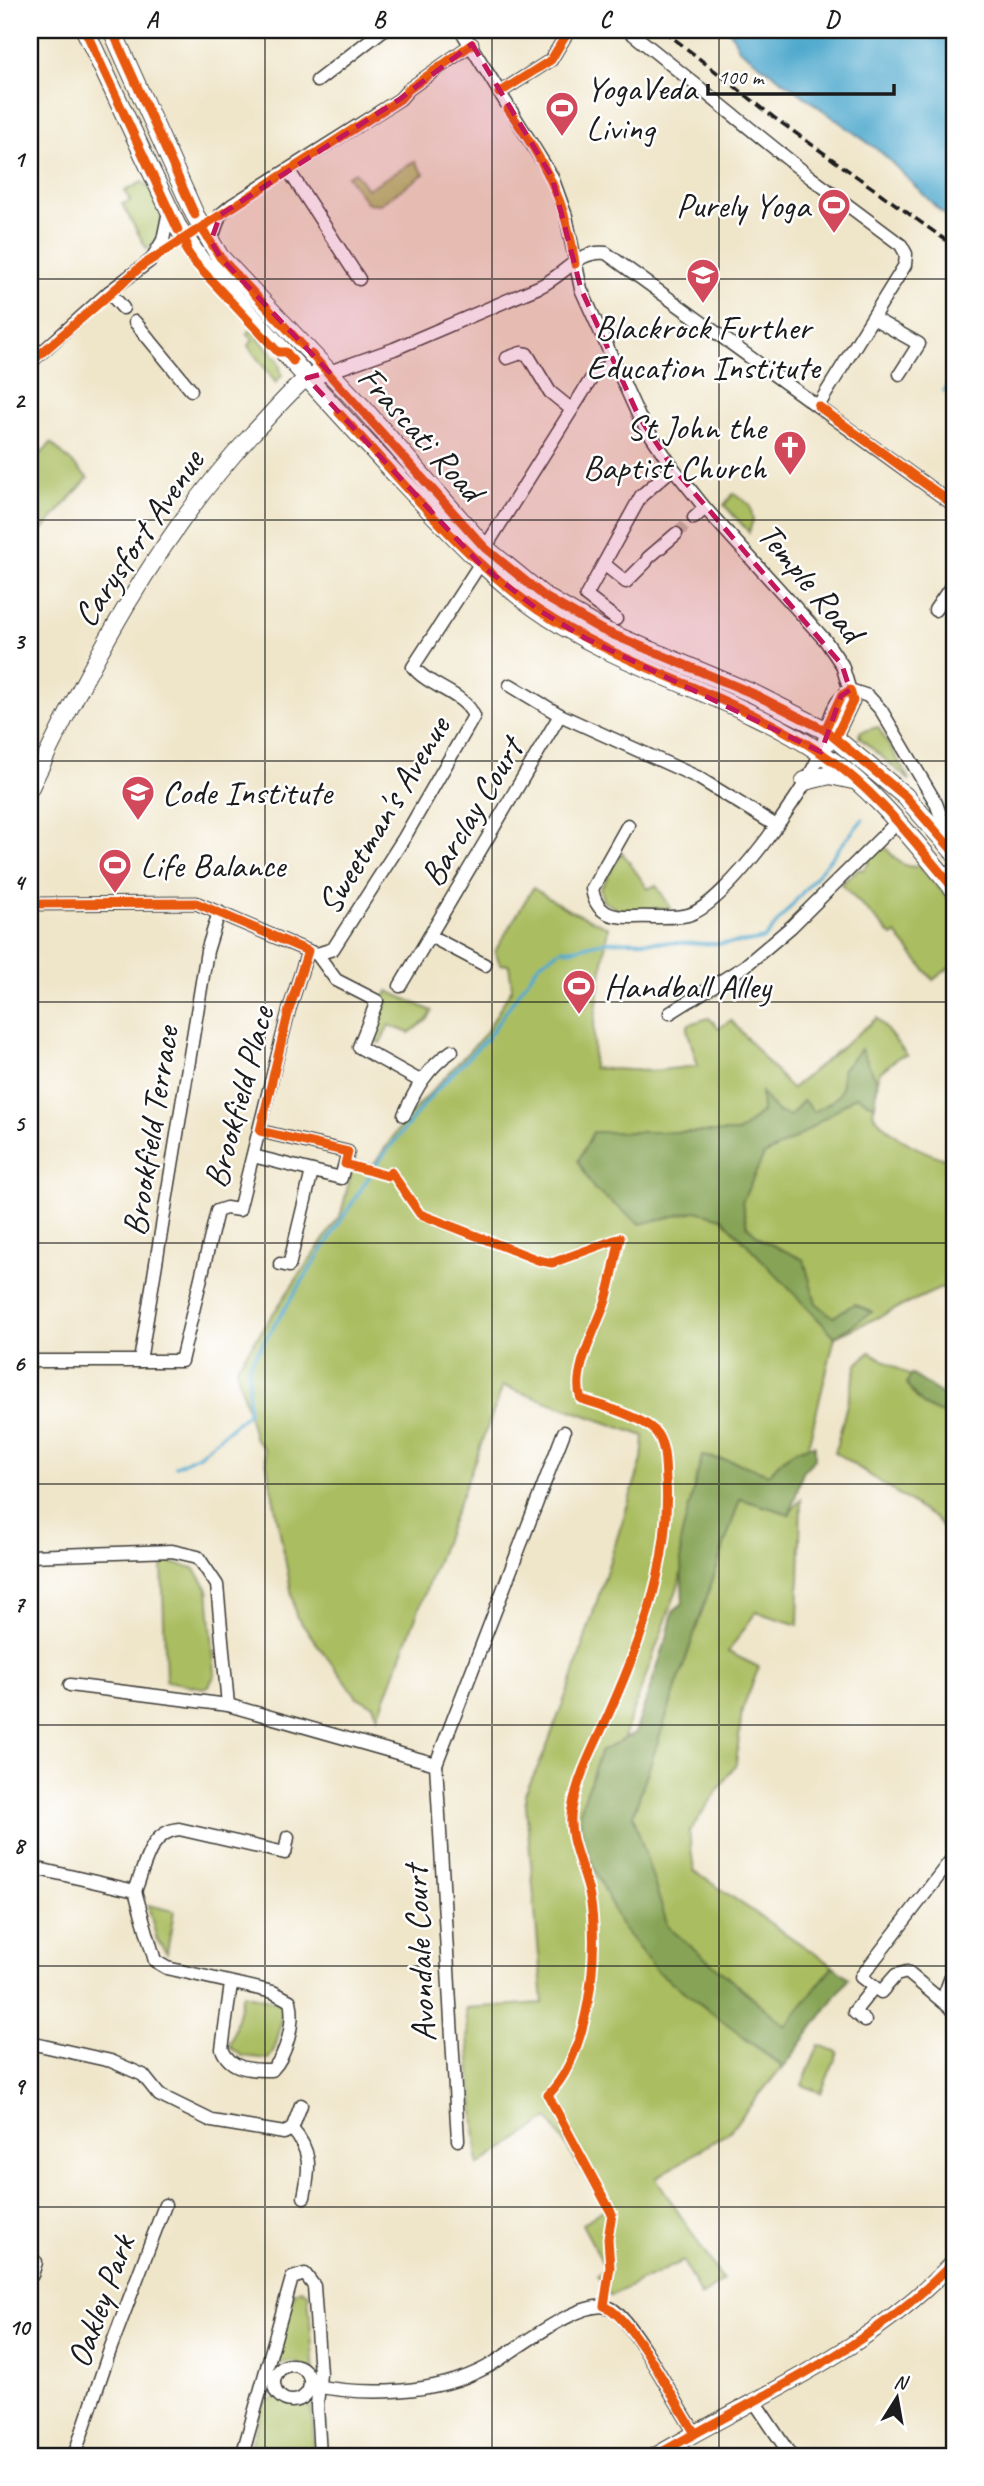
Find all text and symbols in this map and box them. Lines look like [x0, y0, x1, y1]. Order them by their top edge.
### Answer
text: A [146, 5, 160, 34]
text: B [373, 5, 387, 34]
text: C [600, 5, 614, 34]
text: D [825, 5, 841, 34]
scale bar [708, 52, 893, 96]
text: 100 m [718, 64, 765, 90]
place label: YogaVeda Living [586, 66, 700, 151]
sports icon: YogaVeda Living [543, 89, 581, 138]
text: 1 [14, 145, 27, 174]
place label: Purely Yoga [676, 183, 813, 228]
sports icon: Purely Yoga [815, 186, 853, 235]
school or university icon: Blackrock Further Education Institute [684, 256, 722, 305]
place label: Blackrock Further Education Institute [586, 305, 822, 390]
street label: Frascati Road [348, 356, 497, 515]
text: 2 [14, 386, 27, 415]
place label: St John the Baptist Church [583, 405, 769, 490]
church icon: St John the Baptist Church [771, 428, 809, 477]
street label: Carysfort Avenue [63, 439, 216, 635]
street label: Temple Road [748, 513, 877, 655]
text: 3 [14, 627, 27, 656]
street label: Sweetman's Avenue [307, 706, 462, 923]
street label: Barclay Court [410, 726, 535, 894]
place label: Code Institute [162, 770, 334, 815]
school or university icon: Code Institute [119, 773, 157, 822]
place label: Life Balance [140, 843, 288, 888]
sports icon: Life Balance [96, 846, 134, 895]
text: 4 [14, 868, 27, 897]
place label: Handball Alley [604, 964, 773, 1009]
sports icon: Handball Alley [560, 967, 598, 1016]
street label: Brookfield Place [193, 999, 285, 1193]
street label: Brookfield Terrace [112, 1021, 190, 1239]
text: 5 [14, 1109, 26, 1138]
text: 6 [14, 1349, 27, 1378]
text: 7 [14, 1590, 27, 1619]
text: 8 [14, 1831, 27, 1860]
street label: Avondale Court [392, 1860, 447, 2043]
text: 9 [14, 2072, 27, 2101]
street label: Oakley Park [56, 2227, 146, 2374]
text: 10 [9, 2313, 32, 2342]
north arrow [862, 2364, 932, 2434]
text: N [892, 2369, 911, 2396]

